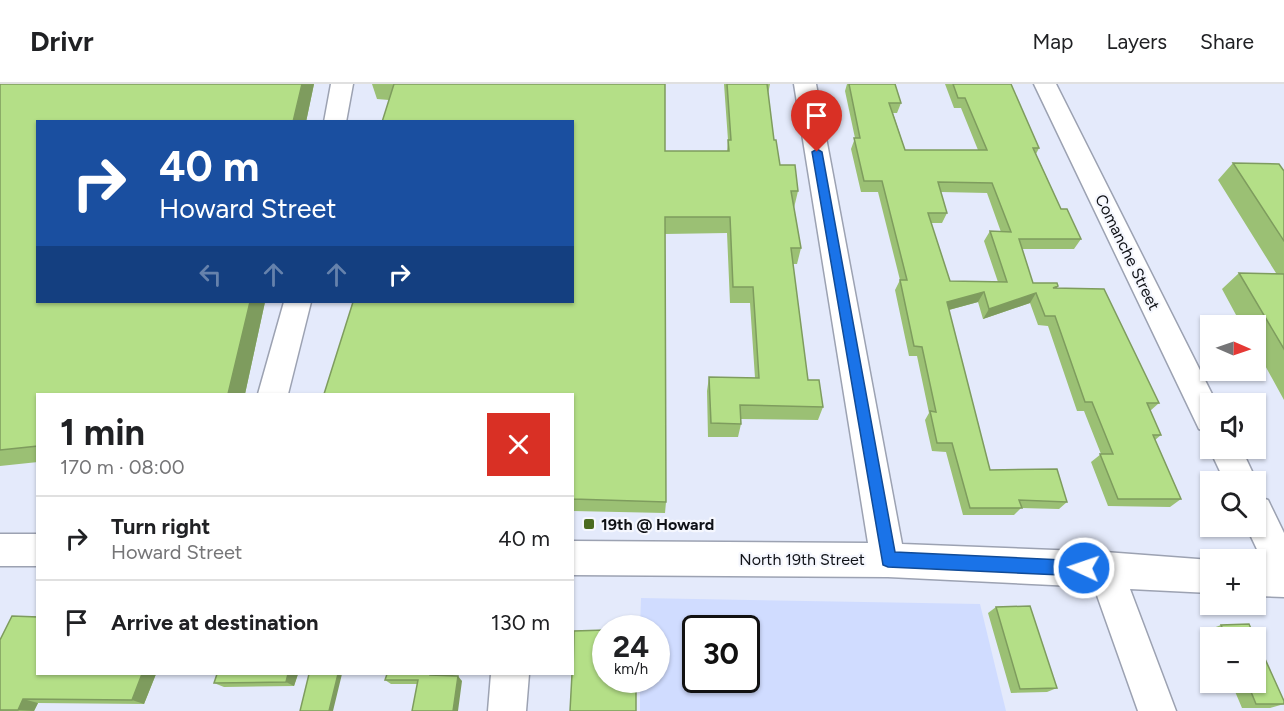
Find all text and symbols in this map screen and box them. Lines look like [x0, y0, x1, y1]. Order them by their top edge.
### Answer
text: Drivr [30, 24, 94, 58]
text: Map [1033, 29, 1073, 54]
text: Layers [1106, 29, 1167, 54]
text: Share [1200, 29, 1254, 54]
pin [791, 90, 842, 152]
icon: arrive [800, 99, 833, 132]
text: 40 m [159, 141, 259, 192]
icon: right [60, 144, 138, 222]
street label: Comanche Street [1091, 191, 1164, 313]
text: Howard Street [159, 192, 336, 225]
icon: left [194, 258, 227, 291]
icon: ahead [257, 258, 290, 291]
icon: ahead [320, 258, 353, 291]
icon: right [383, 258, 416, 291]
north arrow [1200, 315, 1266, 381]
map controls [1200, 315, 1266, 693]
button: sound [1200, 393, 1266, 459]
text: 1 min [60, 411, 145, 454]
button: close [487, 413, 550, 476]
text: 170 m · 08:00 [60, 455, 185, 479]
button: search [1200, 471, 1266, 537]
text: Turn right [111, 513, 210, 540]
place label: 19th @ Howard [601, 515, 714, 534]
marker: 19th @ Howard [582, 517, 596, 531]
icon: right [60, 522, 93, 555]
text: 40 m [498, 525, 550, 552]
position arrow [1052, 536, 1116, 600]
text: Howard Street [111, 540, 242, 564]
button: + [1200, 549, 1266, 615]
street label: North 19th Street [739, 550, 865, 569]
icon: arrive [60, 606, 93, 639]
text: Arrive at destination [111, 609, 319, 636]
text: 130 m [491, 609, 550, 636]
speed limit sign: 30 [682, 615, 760, 693]
button: − [1200, 627, 1266, 693]
text: 24 [613, 628, 649, 665]
text: km/h [614, 660, 648, 678]

